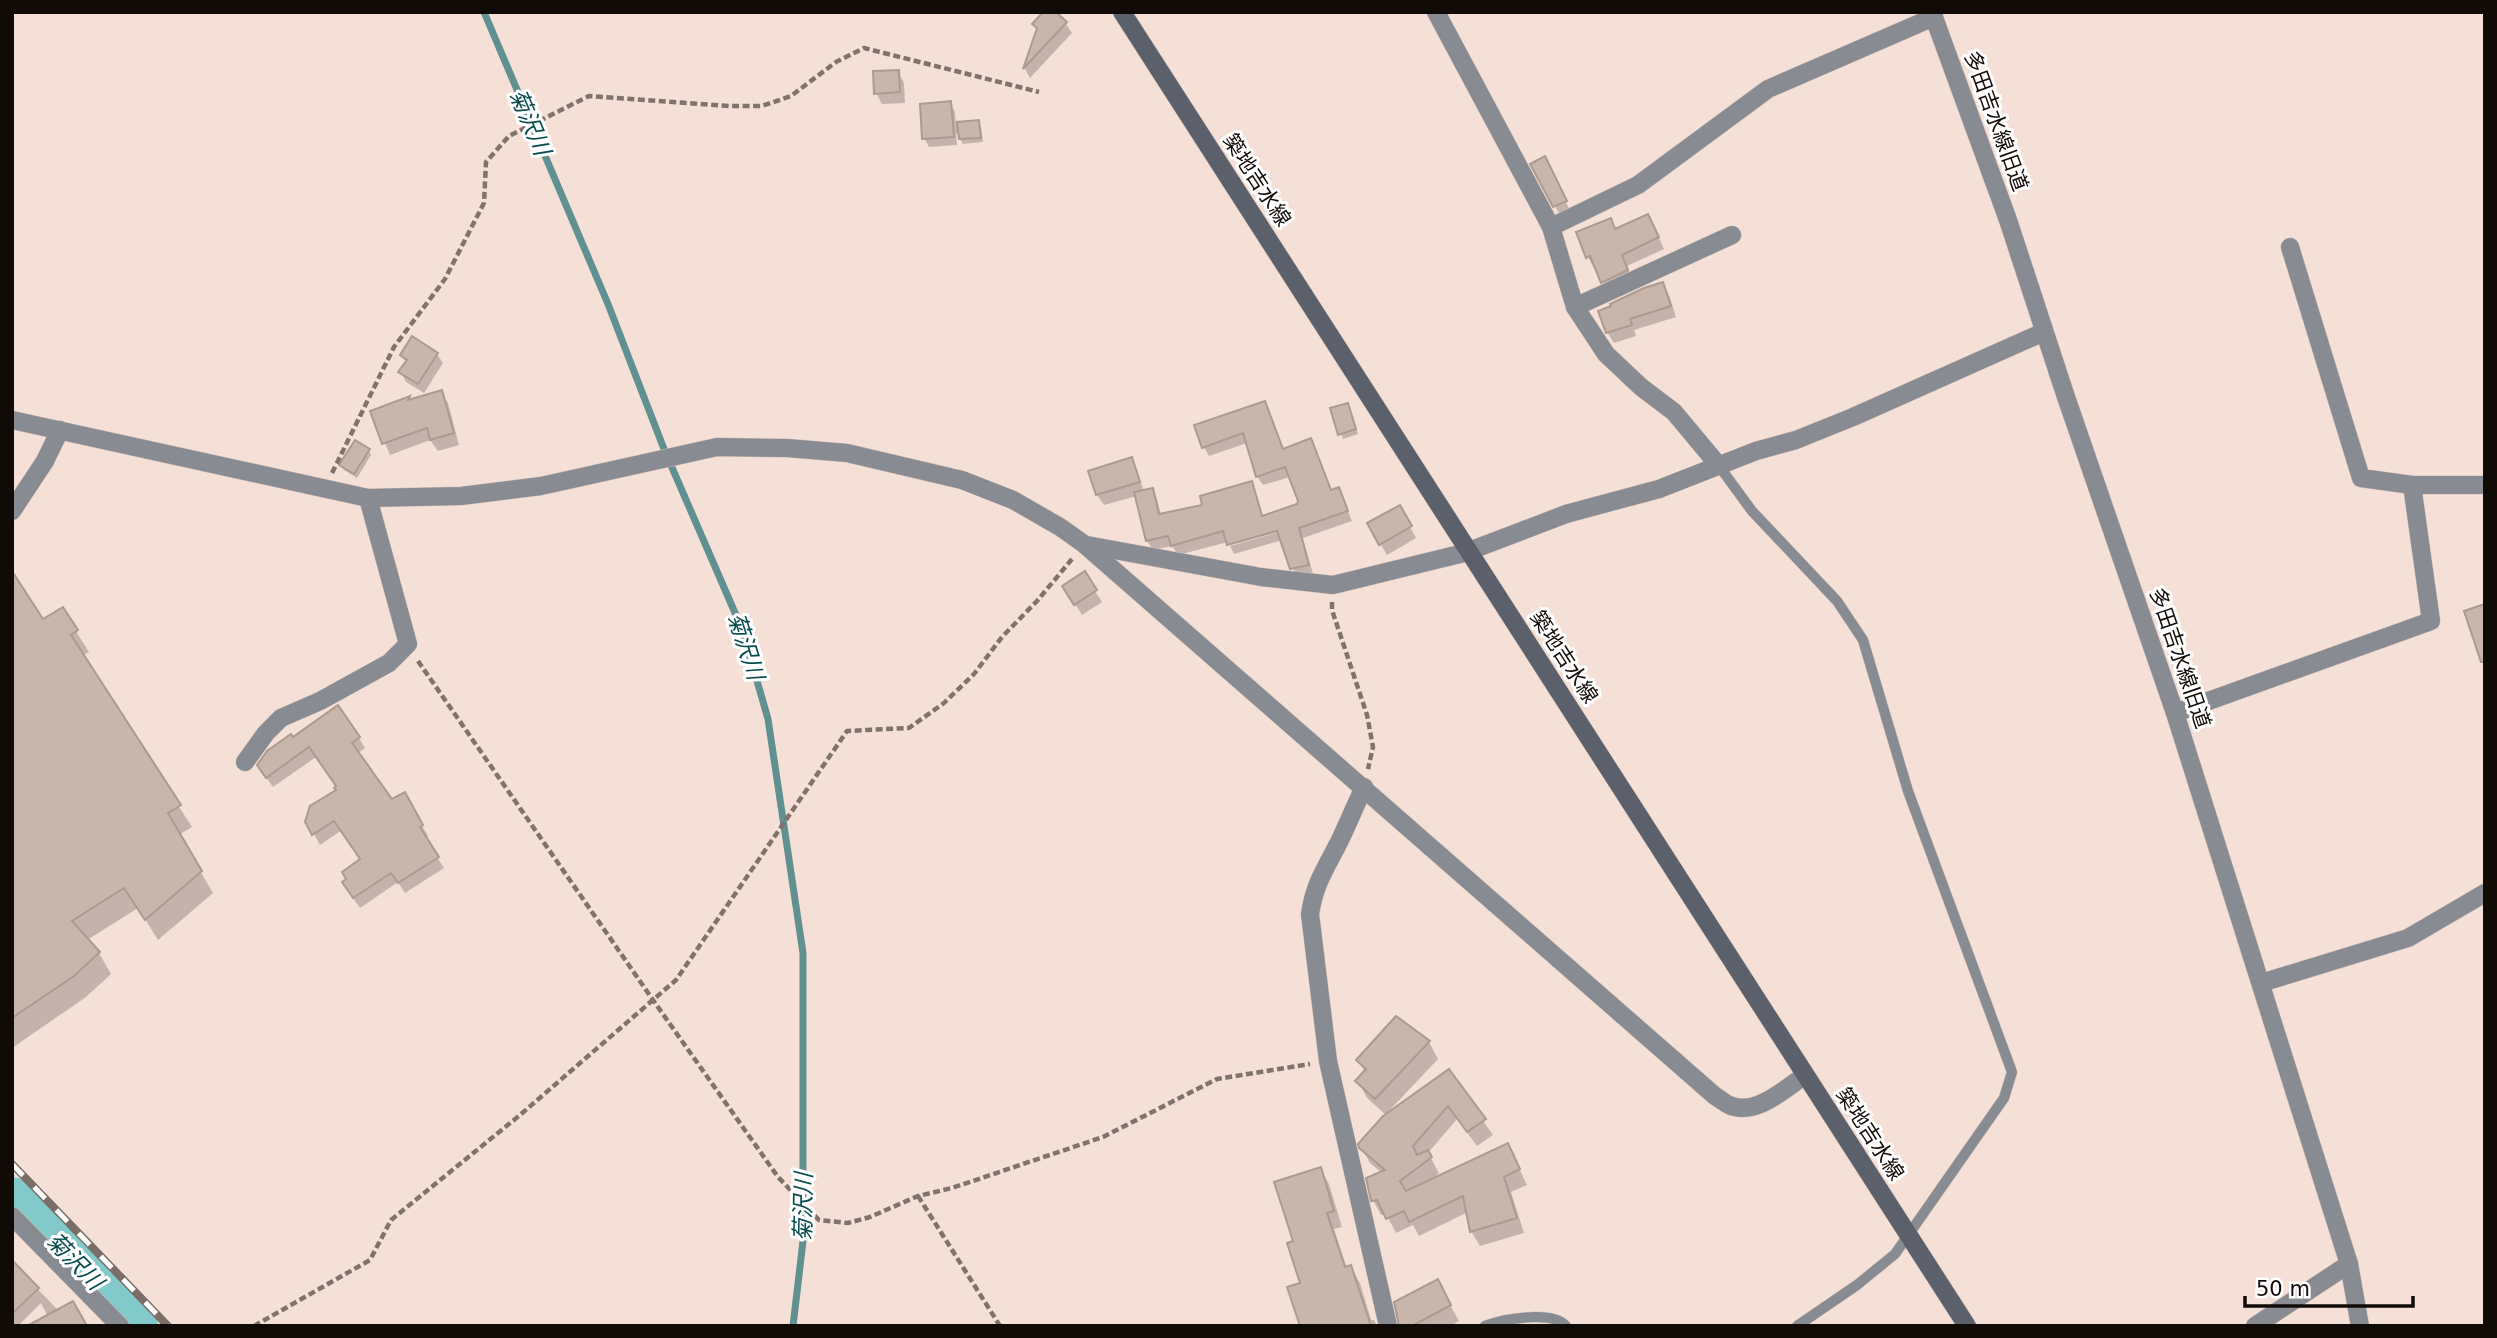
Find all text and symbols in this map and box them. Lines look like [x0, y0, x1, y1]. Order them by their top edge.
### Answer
street label: 多田吉水線旧道 [1960, 48, 2032, 194]
water label: 菊沢川 [505, 85, 557, 162]
street label: 築地吉水線 [1218, 129, 1296, 231]
street label: 多田吉水線旧道 [2145, 585, 2215, 731]
street label: 築地吉水線 [1525, 606, 1603, 708]
water label: 菊沢川 [723, 609, 770, 686]
street label: 築地吉水線 [1831, 1083, 1909, 1185]
water label: 菊沢川 [789, 1169, 817, 1242]
water label: 菊沢川 [42, 1227, 110, 1297]
scale bar [2245, 1264, 2413, 1308]
text: 50 m [2256, 1277, 2310, 1301]

